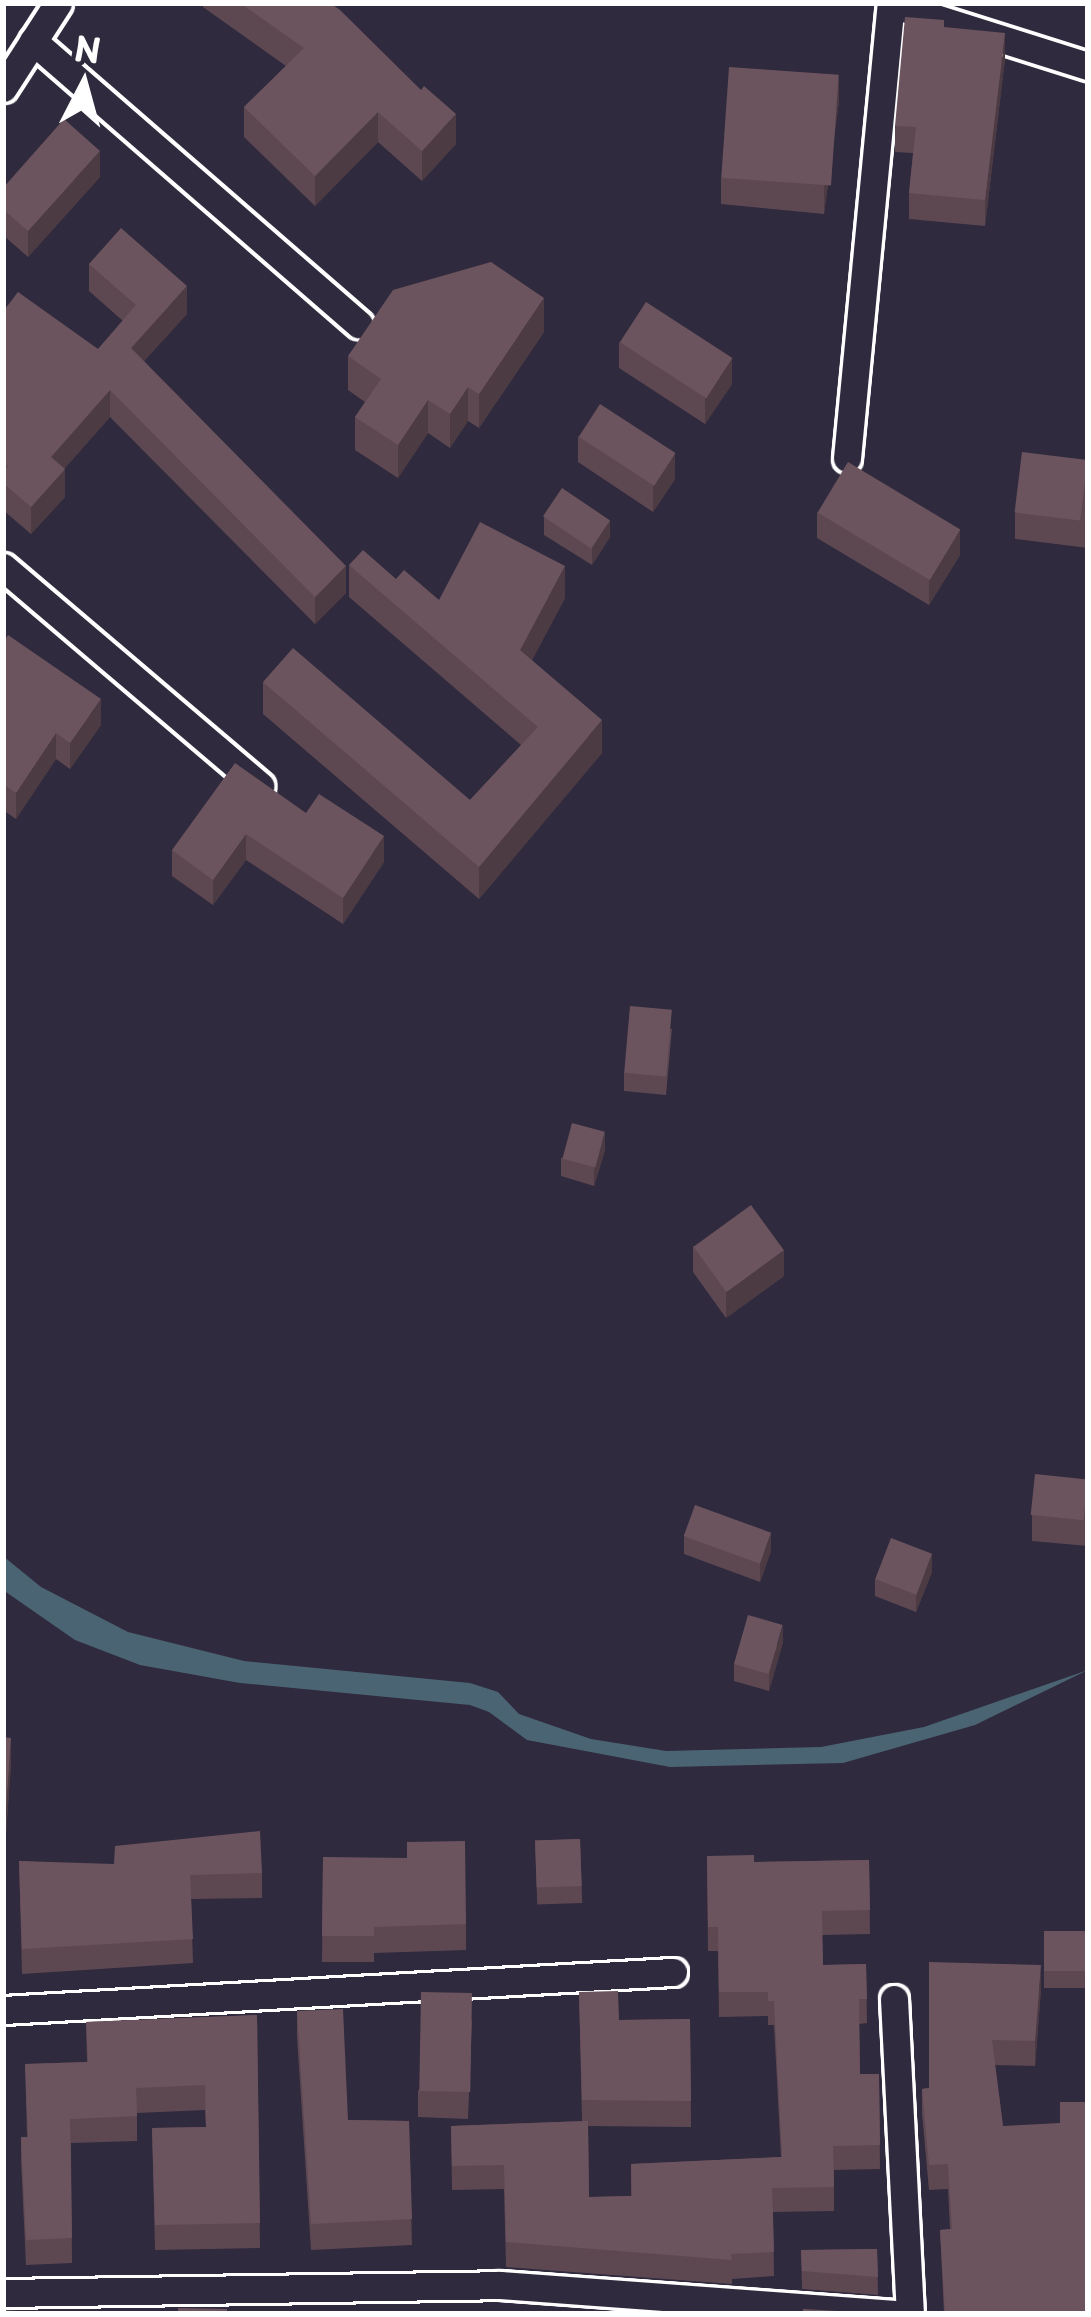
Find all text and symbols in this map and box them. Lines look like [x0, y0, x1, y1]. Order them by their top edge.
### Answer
text: N [72, 22, 103, 74]
north arrow [24, 24, 144, 144]

